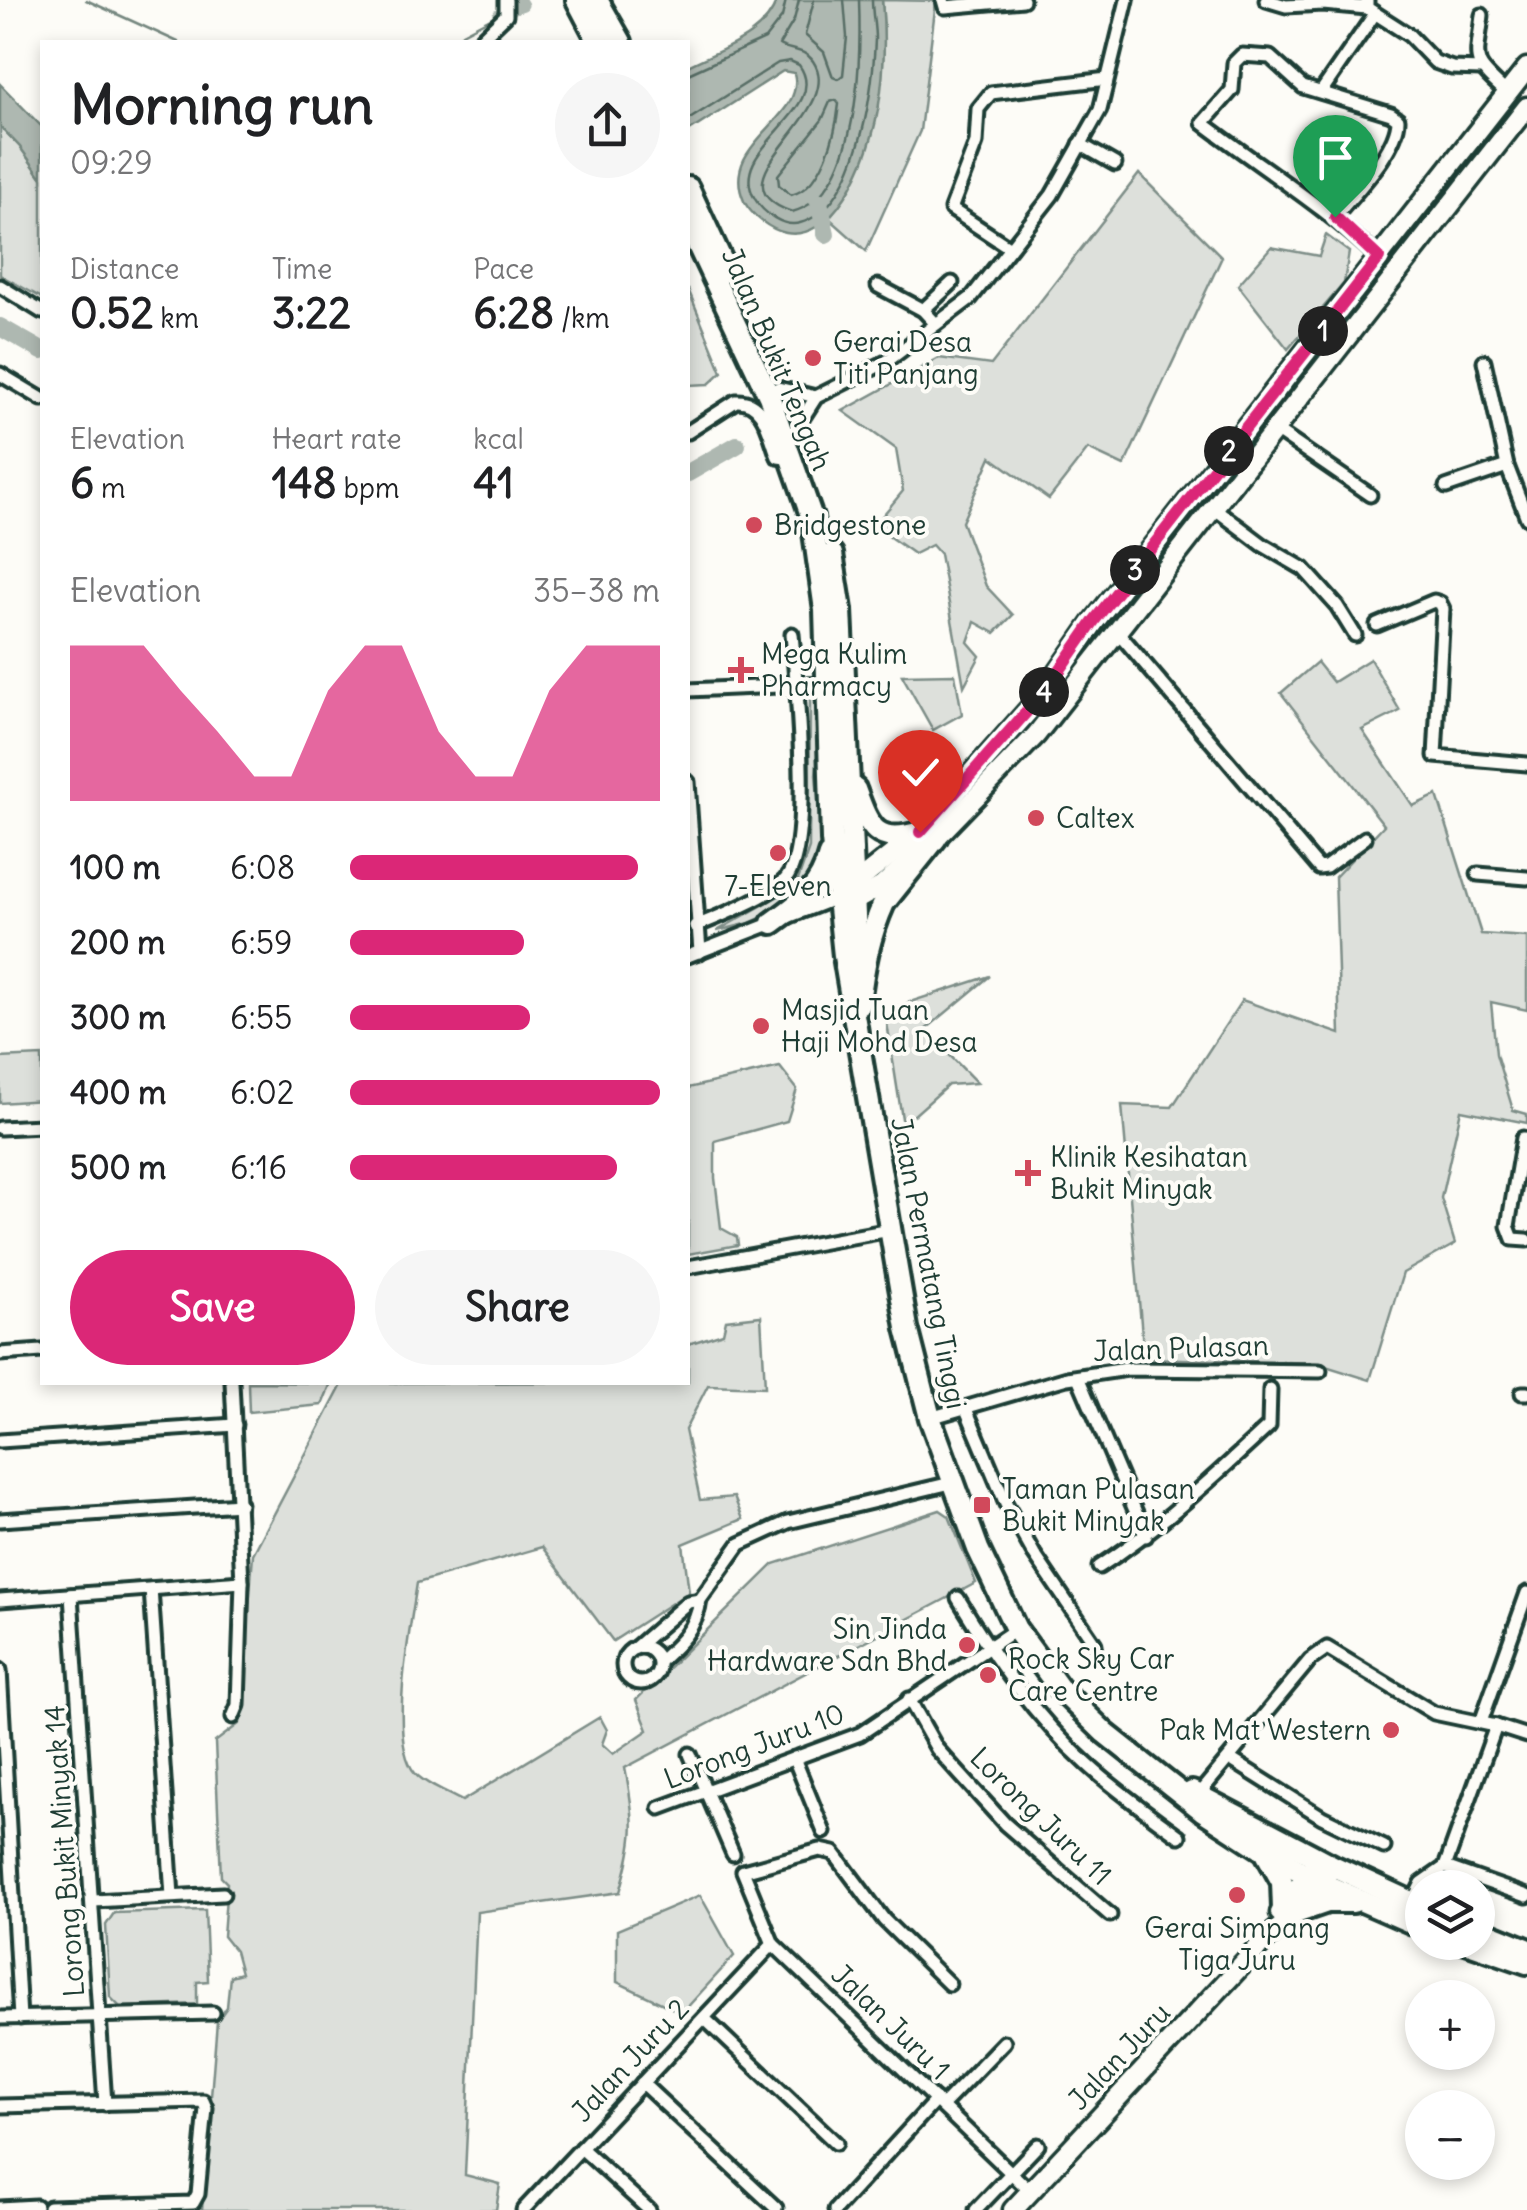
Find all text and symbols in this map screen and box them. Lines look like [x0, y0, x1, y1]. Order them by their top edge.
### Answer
text: Morning run [70, 70, 374, 139]
button: share [555, 73, 660, 178]
pin [1293, 115, 1378, 218]
icon: arrive [1308, 130, 1363, 185]
text: 09:29 [70, 142, 153, 183]
street label: Jalan Bukit Tengah [714, 242, 840, 476]
text: Distance [70, 251, 179, 287]
text: Time [272, 251, 332, 287]
text: Pace [473, 251, 534, 287]
text: 0.52 [70, 287, 154, 339]
text: 3:22 [272, 287, 351, 339]
text: 6:28 [473, 287, 554, 339]
text: km [154, 300, 199, 336]
text: /km [554, 300, 610, 336]
pin: 1 [1298, 306, 1348, 356]
text: 1 [1317, 313, 1329, 349]
place label: Gerai Desa Titi Panjang [833, 324, 979, 392]
marker: Gerai Desa Titi Panjang [802, 347, 824, 369]
text: Elevation [70, 421, 185, 457]
text: Heart rate [272, 421, 402, 457]
text: kcal [473, 421, 524, 457]
pin: 2 [1204, 426, 1254, 476]
text: 2 [1221, 433, 1237, 469]
text: 6 [70, 457, 94, 509]
text: 148 [272, 457, 337, 509]
text: 41 [473, 457, 514, 509]
text: m [94, 470, 125, 506]
text: bpm [337, 470, 399, 506]
place label: Bridgestone [774, 507, 926, 543]
marker: Bridgestone [743, 514, 765, 536]
pin: 3 [1110, 545, 1160, 595]
text: 3 [1127, 552, 1143, 588]
text: Elevation [70, 570, 201, 611]
text: 35–38 m [533, 570, 660, 611]
place label: Mega Kulim Pharmacy [761, 636, 907, 704]
marker: Mega Kulim Pharmacy [730, 659, 752, 681]
pin: 4 [1019, 667, 1069, 717]
text: 4 [1036, 674, 1052, 710]
pin [878, 730, 963, 833]
icon: check [893, 745, 948, 800]
place label: Caltex [1056, 800, 1135, 836]
marker: Caltex [1025, 807, 1047, 829]
marker: 7-Eleven [767, 842, 789, 864]
text: 100 m [70, 847, 161, 888]
text: 6:08 [230, 847, 295, 888]
place label: 7-Eleven [724, 868, 832, 904]
text: 200 m [70, 922, 165, 963]
text: 6:59 [230, 922, 293, 963]
place label: Masjid Tuan Haji Mohd Desa [781, 992, 977, 1060]
text: 300 m [70, 997, 166, 1038]
text: 6:55 [230, 997, 293, 1038]
marker: Masjid Tuan Haji Mohd Desa [750, 1015, 772, 1037]
text: 400 m [70, 1072, 166, 1113]
text: 6:02 [230, 1072, 294, 1113]
street label: Jalan Permatang Tinggi [883, 1114, 975, 1412]
place label: Klinik Kesihatan Bukit Minyak [1050, 1139, 1248, 1207]
text: 500 m [70, 1147, 166, 1188]
text: 6:16 [230, 1147, 287, 1188]
marker: Klinik Kesihatan Bukit Minyak [1015, 1160, 1041, 1186]
button: Save [70, 1250, 355, 1365]
button: Share [375, 1250, 660, 1365]
street label: Jalan Pulasan [1093, 1327, 1269, 1369]
place label: Taman Pulasan Bukit Minyak [1002, 1471, 1195, 1539]
marker: Taman Pulasan Bukit Minyak [971, 1494, 993, 1516]
place label: Sin Jinda Hardware Sdn Bhd [707, 1611, 947, 1679]
marker: Sin Jinda Hardware Sdn Bhd [956, 1634, 978, 1656]
place label: Rock Sky Car Care Centre [1008, 1641, 1175, 1709]
marker: Rock Sky Car Care Centre [977, 1664, 999, 1686]
street label: Lorong Juru 10 [659, 1695, 849, 1797]
street label: Lorong Bukit Minyak 14 [36, 1704, 92, 1998]
place label: Pak Mat Western [1159, 1712, 1371, 1748]
marker: Pak Mat Western [1380, 1719, 1402, 1741]
street label: Lorong Juru 11 [963, 1739, 1119, 1893]
map controls [1405, 1870, 1495, 2180]
button: layers [1405, 1870, 1495, 1960]
marker: Gerai Simpang Tiga Juru [1226, 1884, 1248, 1906]
place label: Gerai Simpang Tiga Juru [1144, 1910, 1330, 1978]
street label: Jalan Juru 1 [824, 1956, 958, 2088]
button: + [1405, 1980, 1495, 2070]
street label: Jalan Juru 2 [564, 1991, 696, 2129]
street label: Jalan Juru [1060, 1995, 1178, 2117]
button: − [1405, 2090, 1495, 2180]

